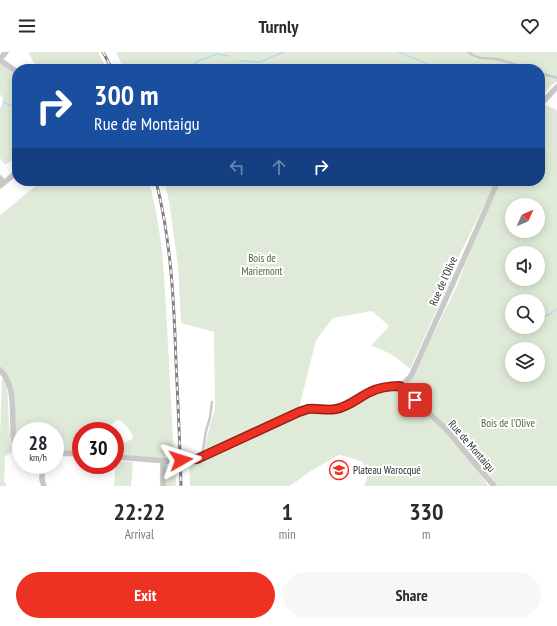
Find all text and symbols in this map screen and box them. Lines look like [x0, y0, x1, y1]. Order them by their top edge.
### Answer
icon: menu [16, 15, 38, 37]
text: Turnly [259, 15, 298, 38]
icon: heart [519, 15, 541, 37]
text: 300 m [94, 76, 158, 113]
icon: right [28, 80, 80, 132]
text: Rue de Montaigu [94, 112, 200, 135]
icon: left [226, 156, 248, 178]
icon: ahead [268, 156, 290, 178]
icon: right [310, 156, 332, 178]
north arrow [505, 198, 545, 238]
map controls [505, 198, 545, 382]
button: sound [505, 246, 545, 286]
park label: Bois de Mariemont [241, 251, 283, 278]
street label: Rue de l'Olive [426, 254, 460, 308]
button: search [505, 294, 545, 334]
button: layers [505, 342, 545, 382]
pin [398, 383, 432, 417]
icon: arrive [404, 389, 426, 411]
park label: Bois de l'Olive [481, 416, 535, 430]
street label: Rue de Montaigu [446, 417, 499, 475]
speed limit sign: 30 [72, 422, 124, 474]
text: 28 [28, 430, 48, 456]
position arrow [160, 439, 202, 481]
text: km/h [29, 451, 47, 464]
school or university icon: Plateau Warocqué [328, 459, 350, 481]
place label: Plateau Warocqué [353, 463, 421, 477]
text: 22:22 [113, 496, 165, 527]
text: 1 [281, 496, 293, 527]
text: 330 [409, 496, 444, 527]
text: Arrival [125, 526, 154, 543]
text: min [279, 526, 296, 543]
text: m [422, 526, 431, 543]
button: Exit [16, 572, 275, 618]
button: Share [283, 572, 541, 618]

